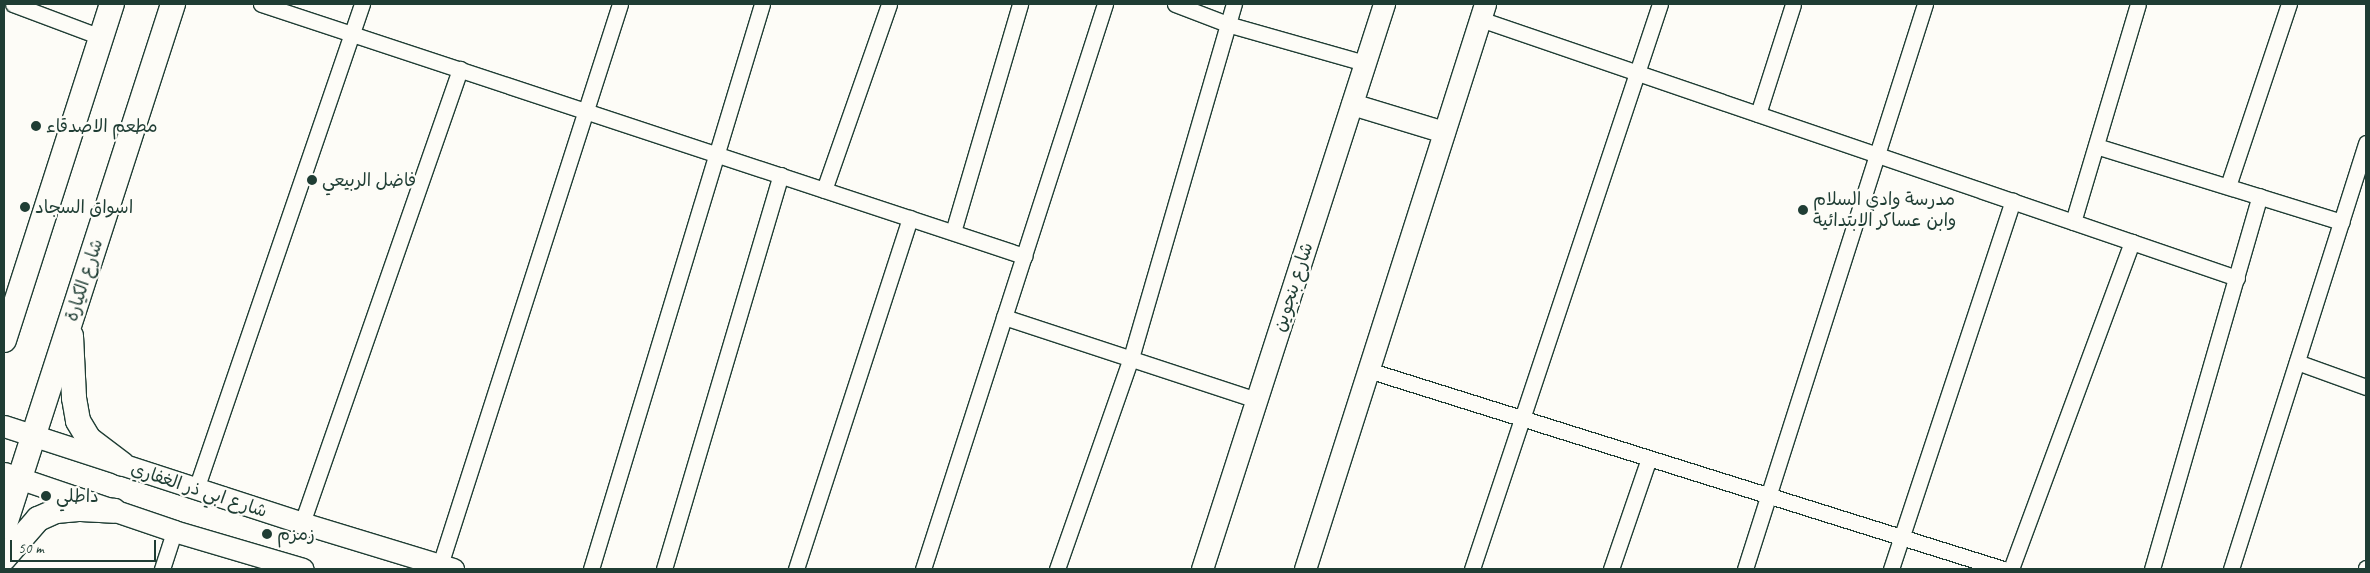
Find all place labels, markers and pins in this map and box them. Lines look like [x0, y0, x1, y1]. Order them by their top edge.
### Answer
place label: مطعم الاصدقاء [46, 115, 158, 137]
marker: مطعم الاصدقاء [30, 120, 42, 132]
place label: فاضل الربيعي [322, 169, 416, 191]
marker: فاضل الربيعي [306, 174, 318, 186]
place label: مدرسة وادي السلام وابن عساكر الابتدائية [1813, 189, 1956, 232]
place label: اسواق السجاد [35, 196, 133, 218]
marker: اسواق السجاد [19, 201, 31, 213]
marker: مدرسة وادي السلام وابن عساكر الابتدائية [1797, 204, 1809, 216]
place label: داطلي [56, 485, 99, 507]
marker: داطلي [40, 490, 52, 502]
place label: زمزم [277, 523, 315, 545]
marker: زمزم [261, 528, 273, 540]

